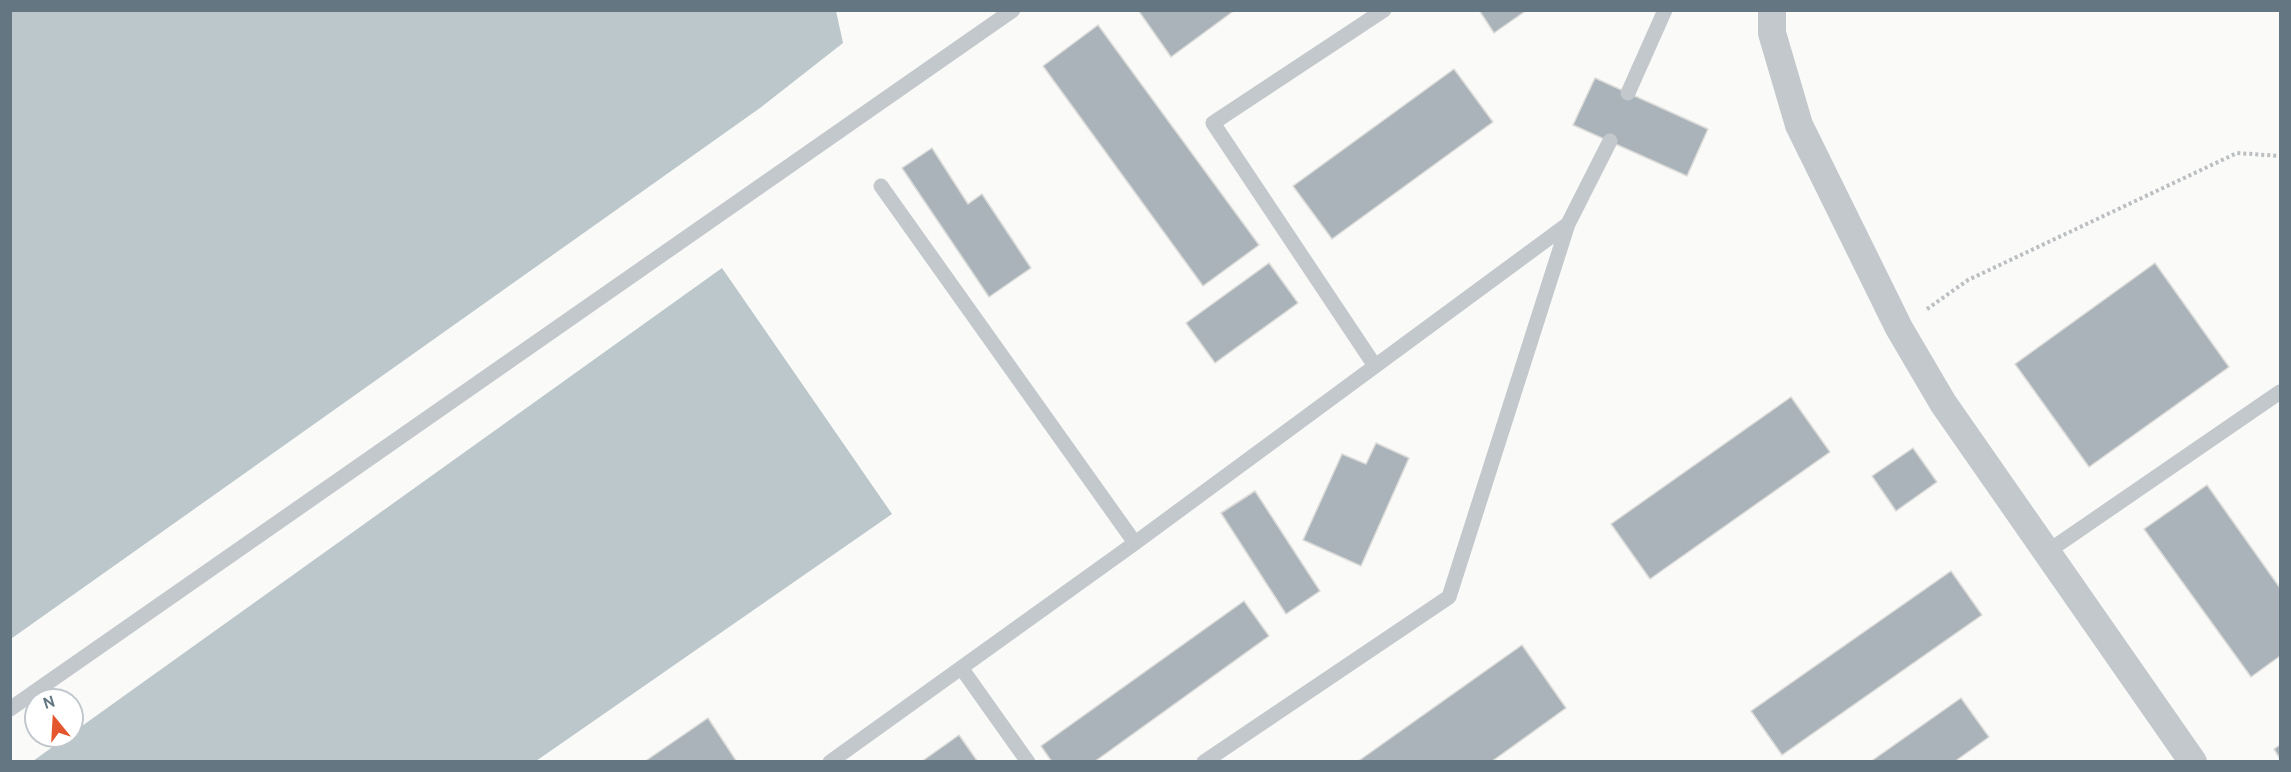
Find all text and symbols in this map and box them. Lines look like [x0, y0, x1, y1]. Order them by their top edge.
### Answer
north arrow [24, 688, 84, 748]
text: N [41, 692, 57, 713]

